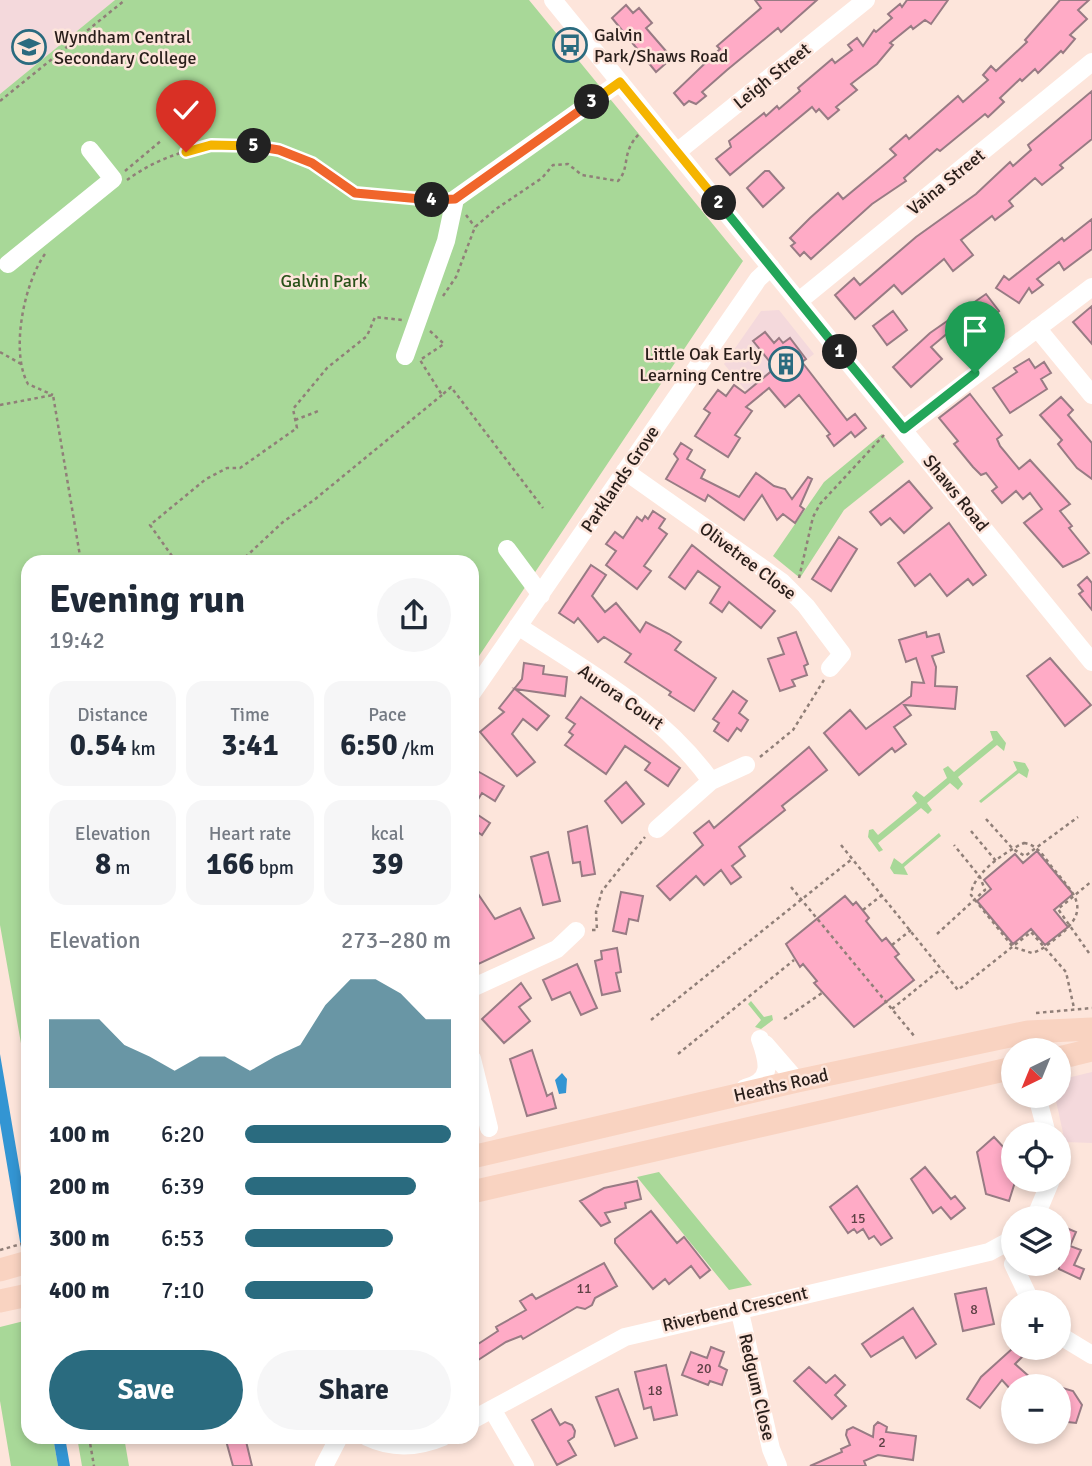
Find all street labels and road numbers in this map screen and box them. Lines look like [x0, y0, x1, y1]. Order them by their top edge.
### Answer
street label: Leigh Street [729, 38, 815, 114]
street label: Vaina Street [903, 144, 989, 220]
street label: Parklands Grove [576, 421, 664, 537]
street label: Shaws Road [918, 450, 994, 536]
street label: Olivetree Close [695, 517, 801, 605]
street label: Aurora Court [574, 660, 668, 734]
street label: Heaths Road [731, 1063, 831, 1107]
street label: Riverbend Crescent [660, 1282, 810, 1336]
street label: Redgum Close [734, 1331, 780, 1443]

